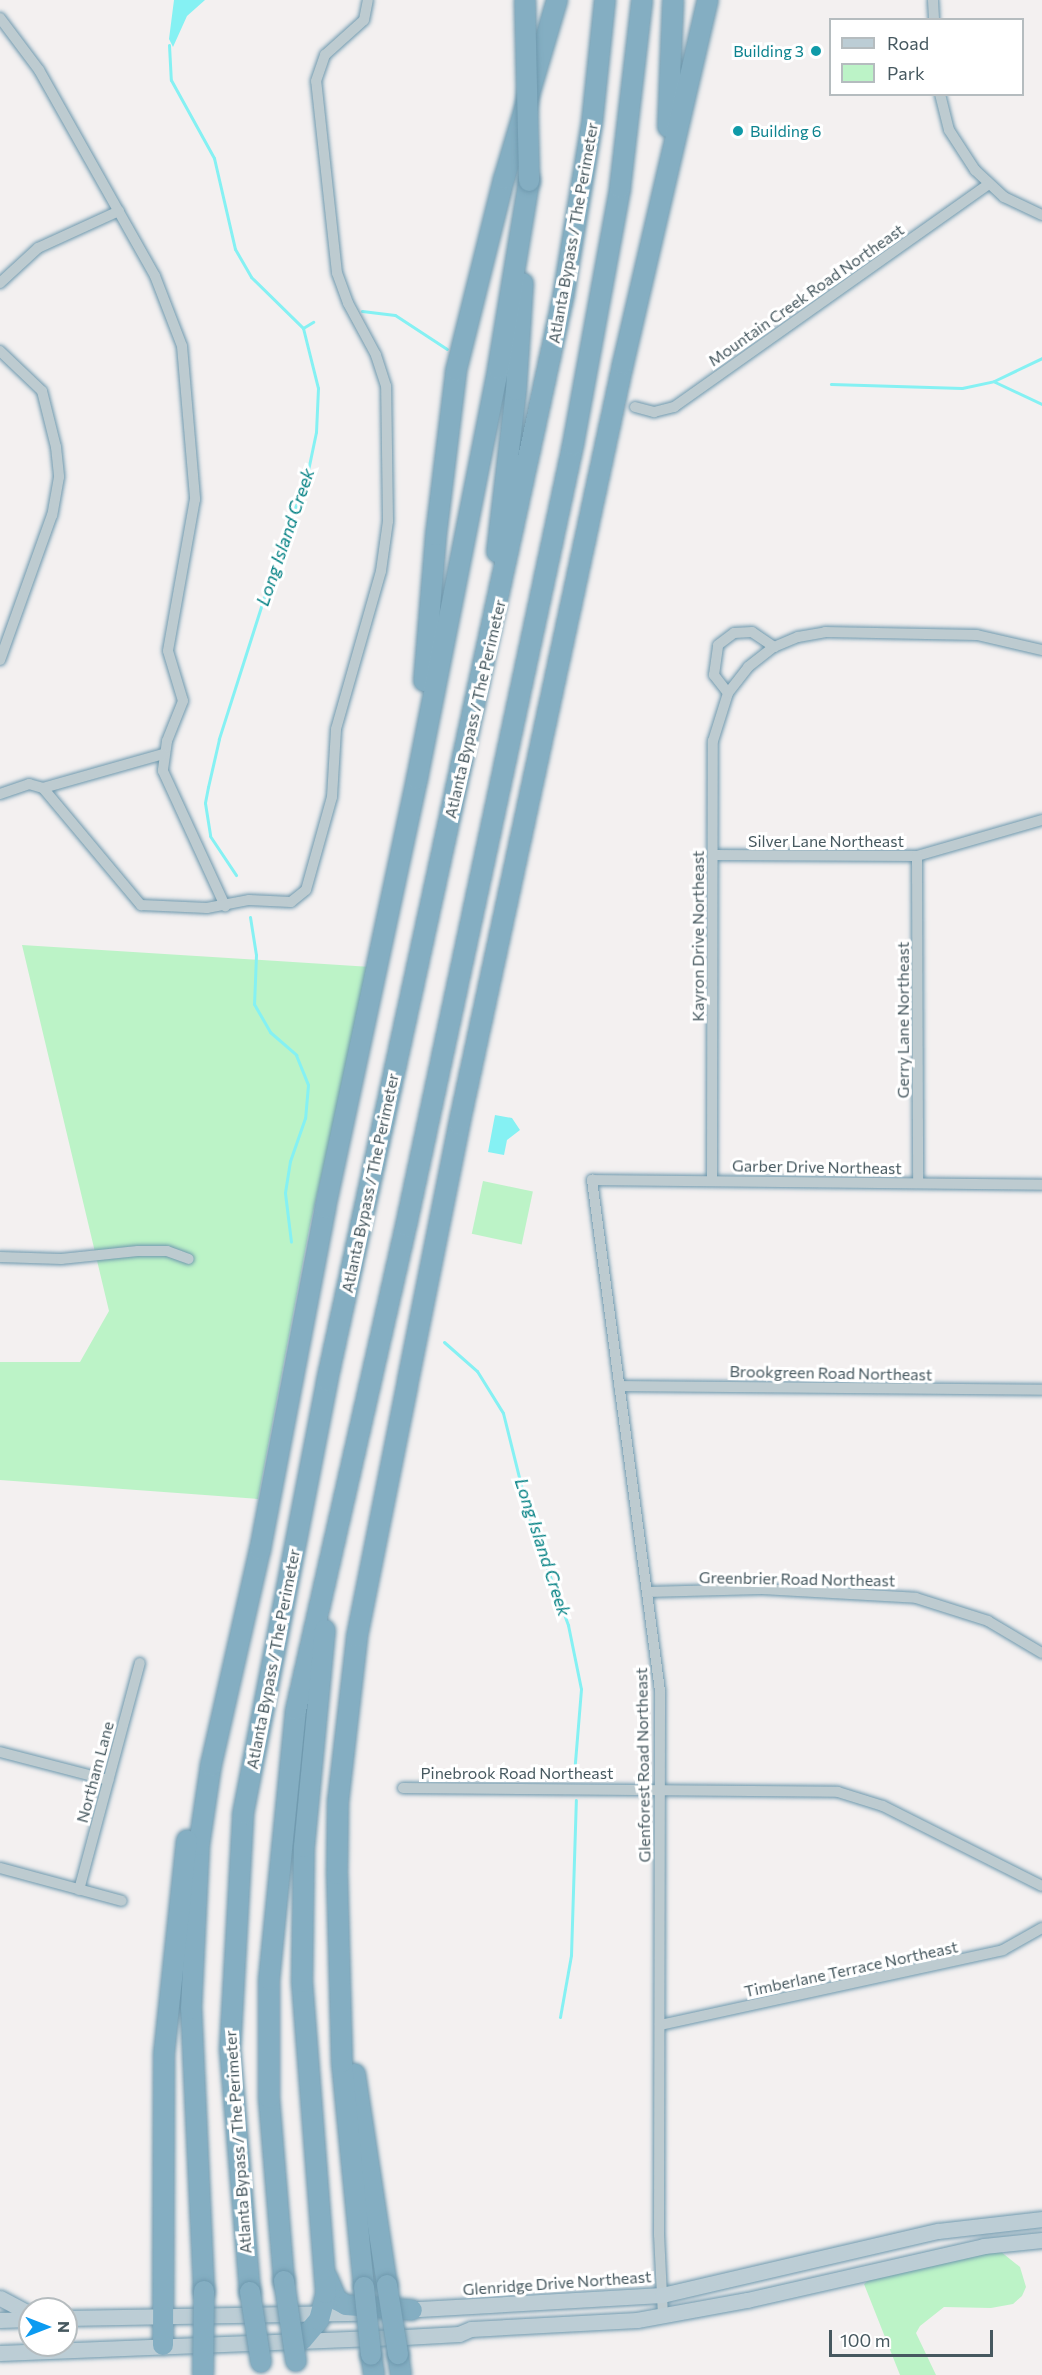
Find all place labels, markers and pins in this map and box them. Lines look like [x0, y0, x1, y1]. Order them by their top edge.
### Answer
place label: Building 3 [733, 41, 804, 61]
marker: Building 3 [809, 44, 823, 58]
place label: Building 6 [750, 121, 821, 141]
marker: Building 6 [731, 124, 745, 138]

